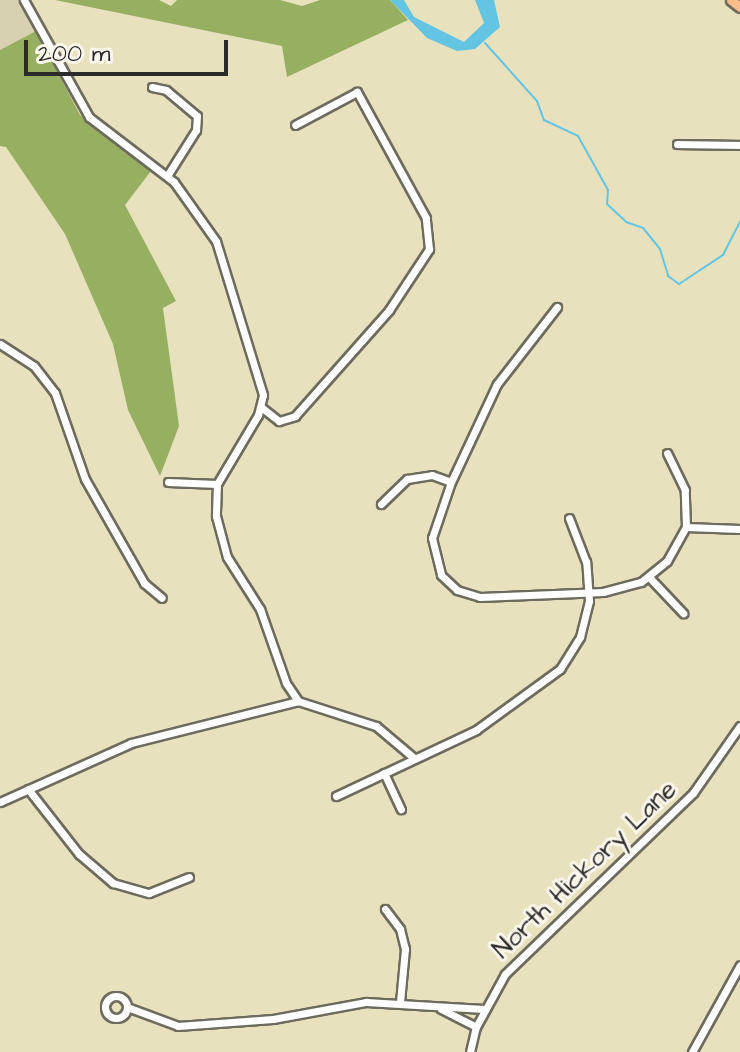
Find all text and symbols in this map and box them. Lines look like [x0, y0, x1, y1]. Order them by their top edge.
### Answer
scale bar [28, 24, 232, 74]
text: 200 m [38, 37, 110, 71]
street label: North Hickory Lane [487, 774, 683, 966]

